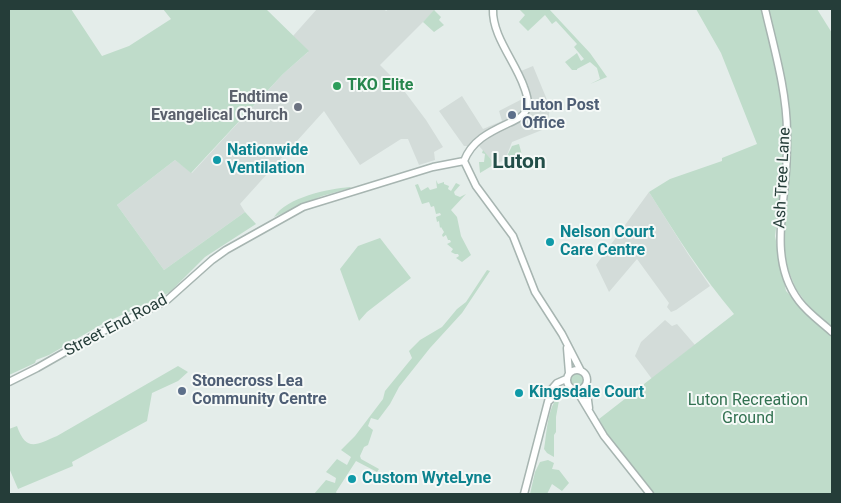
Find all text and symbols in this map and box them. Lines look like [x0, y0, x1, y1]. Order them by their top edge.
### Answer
place label: TKO Elite [347, 76, 413, 96]
marker: TKO Elite [331, 80, 343, 92]
place label: Endtime Evangelical Church [151, 88, 288, 126]
place label: Luton Post Office [522, 96, 599, 134]
marker: Endtime Evangelical Church [292, 101, 304, 113]
marker: Luton Post Office [506, 109, 518, 121]
street label: Ash Tree Lane [771, 127, 795, 229]
place label: Nationwide Ventilation [227, 141, 308, 179]
district label: Luton [492, 150, 546, 176]
marker: Nationwide Ventilation [211, 154, 223, 166]
place label: Nelson Court Care Centre [560, 223, 654, 261]
marker: Nelson Court Care Centre [544, 236, 556, 248]
street label: Street End Road [61, 291, 171, 361]
place label: Stonecross Lea Community Centre [192, 372, 327, 410]
place label: Kingsdale Court [529, 383, 644, 403]
marker: Stonecross Lea Community Centre [176, 385, 188, 397]
marker: Kingsdale Court [513, 387, 525, 399]
park label: Luton Recreation Ground [688, 391, 808, 429]
place label: Custom WyteLyne [362, 469, 491, 489]
marker: Custom WyteLyne [346, 473, 358, 485]

